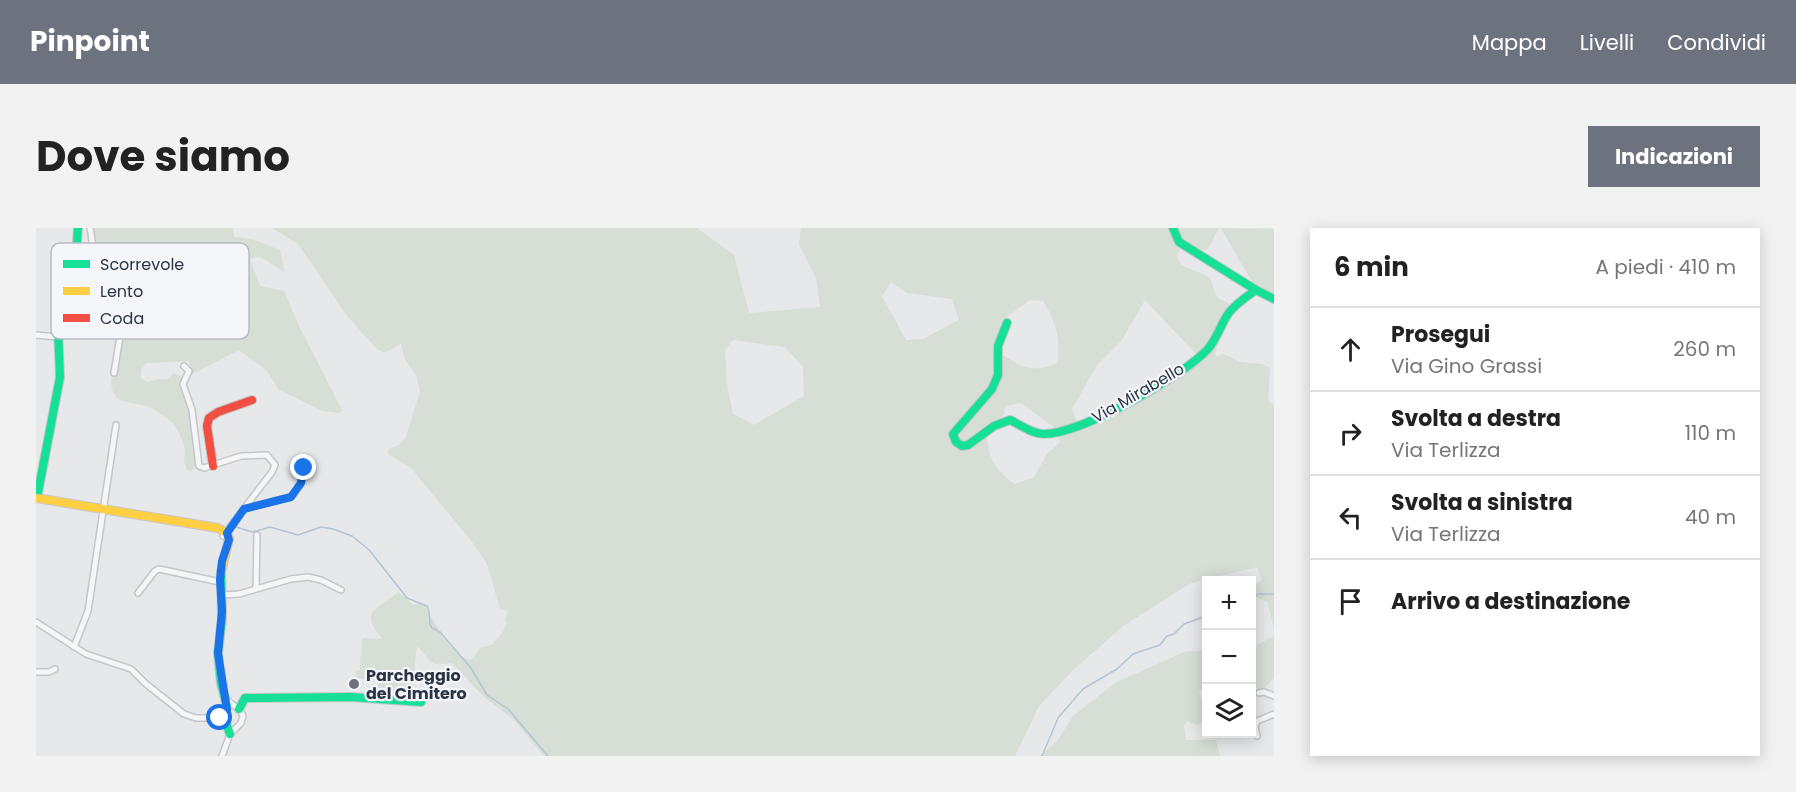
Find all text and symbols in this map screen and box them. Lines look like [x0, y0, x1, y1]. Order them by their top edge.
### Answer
text: Pinpoint [30, 22, 150, 61]
text: Mappa [1472, 28, 1547, 57]
text: Livelli [1580, 28, 1634, 57]
text: Condividi [1667, 28, 1766, 57]
button: Indicazioni [1588, 126, 1760, 187]
text: Dove siamo [36, 127, 290, 186]
legend [51, 243, 249, 339]
text: 6 min [1334, 249, 1409, 285]
text: Scorrevole [100, 253, 184, 276]
text: A piedi · 410 m [1596, 253, 1736, 281]
text: Lento [100, 280, 143, 303]
text: Coda [100, 307, 144, 330]
text: Prosegui [1391, 319, 1490, 350]
icon: ahead [1334, 333, 1367, 366]
text: 260 m [1673, 335, 1736, 363]
text: Via Gino Grassi [1391, 352, 1542, 380]
street label: Via Mirabello [1088, 357, 1188, 429]
text: Svolta a destra [1391, 403, 1561, 434]
icon: right [1334, 417, 1367, 450]
text: 110 m [1685, 419, 1736, 447]
text: Via Terlizza [1391, 436, 1501, 464]
route end [290, 454, 316, 480]
text: Svolta a sinistra [1391, 487, 1573, 518]
icon: left [1334, 501, 1367, 534]
text: 40 m [1685, 503, 1736, 531]
text: Via Terlizza [1391, 520, 1501, 548]
map controls [1202, 576, 1256, 738]
button: + [1202, 576, 1256, 630]
icon: arrive [1334, 585, 1367, 618]
text: Arrivo a destinazione [1391, 586, 1630, 617]
button: − [1202, 630, 1256, 684]
place label: Parcheggio del Cimitero [366, 664, 467, 705]
marker: Parcheggio del Cimitero [347, 677, 361, 691]
button: layers [1202, 684, 1256, 738]
route start [206, 704, 232, 730]

